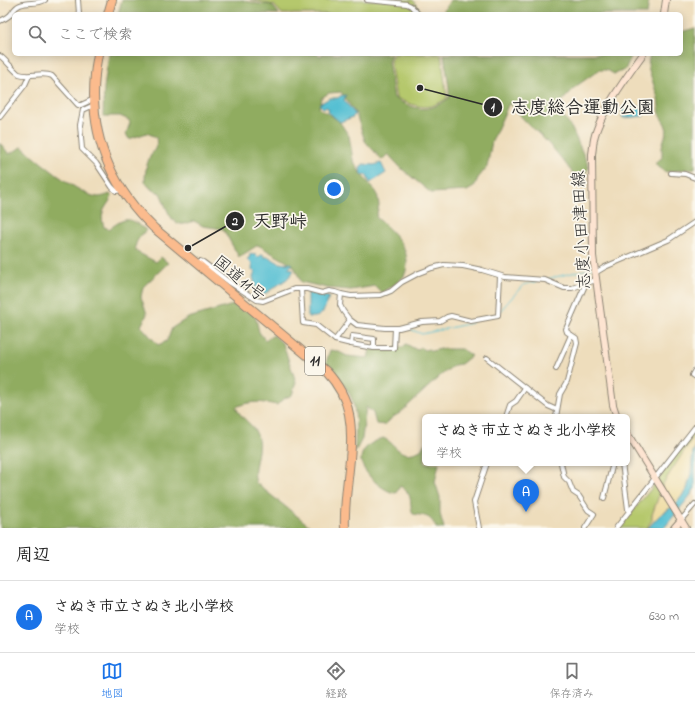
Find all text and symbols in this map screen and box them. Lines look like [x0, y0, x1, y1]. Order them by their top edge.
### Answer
search box [12, 12, 683, 56]
icon: search [26, 23, 48, 45]
text: ここで検索 [58, 24, 133, 46]
callout: 志度総合運動公園 [483, 92, 663, 122]
text: 志度総合運動公園 [511, 96, 655, 122]
text: 1 [491, 99, 495, 117]
street label: 志度小田津田線 [566, 170, 598, 290]
your location [324, 179, 344, 199]
callout: 天野峠 [225, 206, 315, 236]
text: 天野峠 [253, 210, 307, 236]
text: 2 [231, 213, 238, 231]
street label: 国道11号 [207, 250, 271, 308]
road number: 11 [305, 347, 325, 375]
popup [422, 414, 630, 466]
text: さぬき市立さぬき北小学校 [436, 420, 616, 442]
text: 学校 [436, 444, 462, 463]
pin: A [513, 479, 539, 512]
text: 周辺 [16, 543, 50, 568]
text: さぬき市立さぬき北小学校 [54, 596, 234, 618]
text: A [25, 607, 33, 626]
text: 630 m [649, 607, 679, 626]
text: 学校 [54, 620, 80, 639]
tab: 地図 [101, 660, 123, 702]
tab: 経路 [325, 660, 347, 702]
tab: 保存済み [550, 660, 594, 702]

